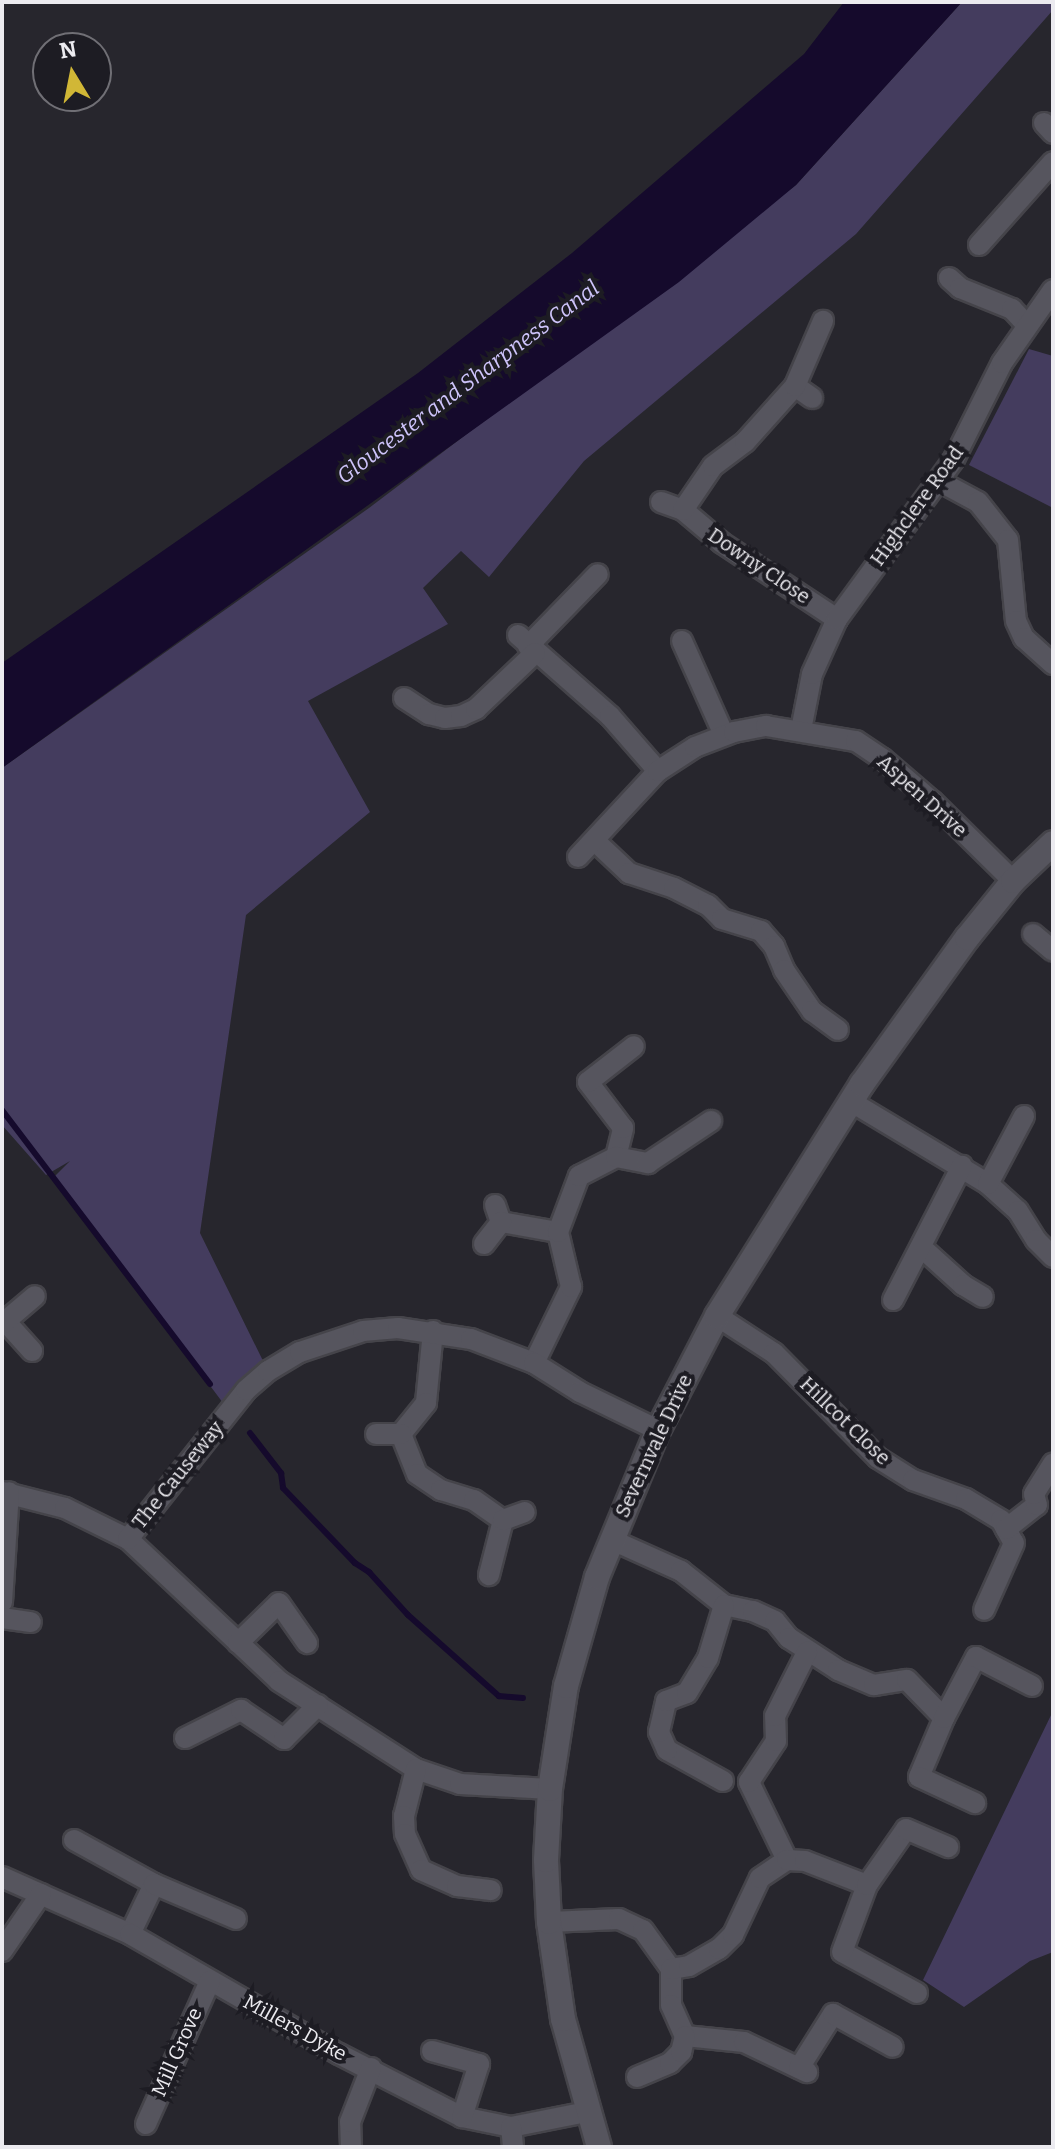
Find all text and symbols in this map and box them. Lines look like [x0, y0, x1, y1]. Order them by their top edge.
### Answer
north arrow [32, 32, 112, 112]
text: N [57, 35, 79, 65]
water label: Gloucester and Sharpness Canal [332, 275, 604, 489]
street label: Highclere Road [866, 441, 968, 571]
street label: Downy Close [703, 523, 815, 609]
street label: Aspen Drive [872, 750, 972, 842]
street label: Severnvale Drive [610, 1371, 698, 1521]
street label: Hillcot Close [795, 1372, 895, 1470]
street label: The Causeway [127, 1416, 229, 1534]
street label: Millers Dyke [239, 1990, 351, 2066]
street label: Mill Grove [147, 2004, 207, 2100]

